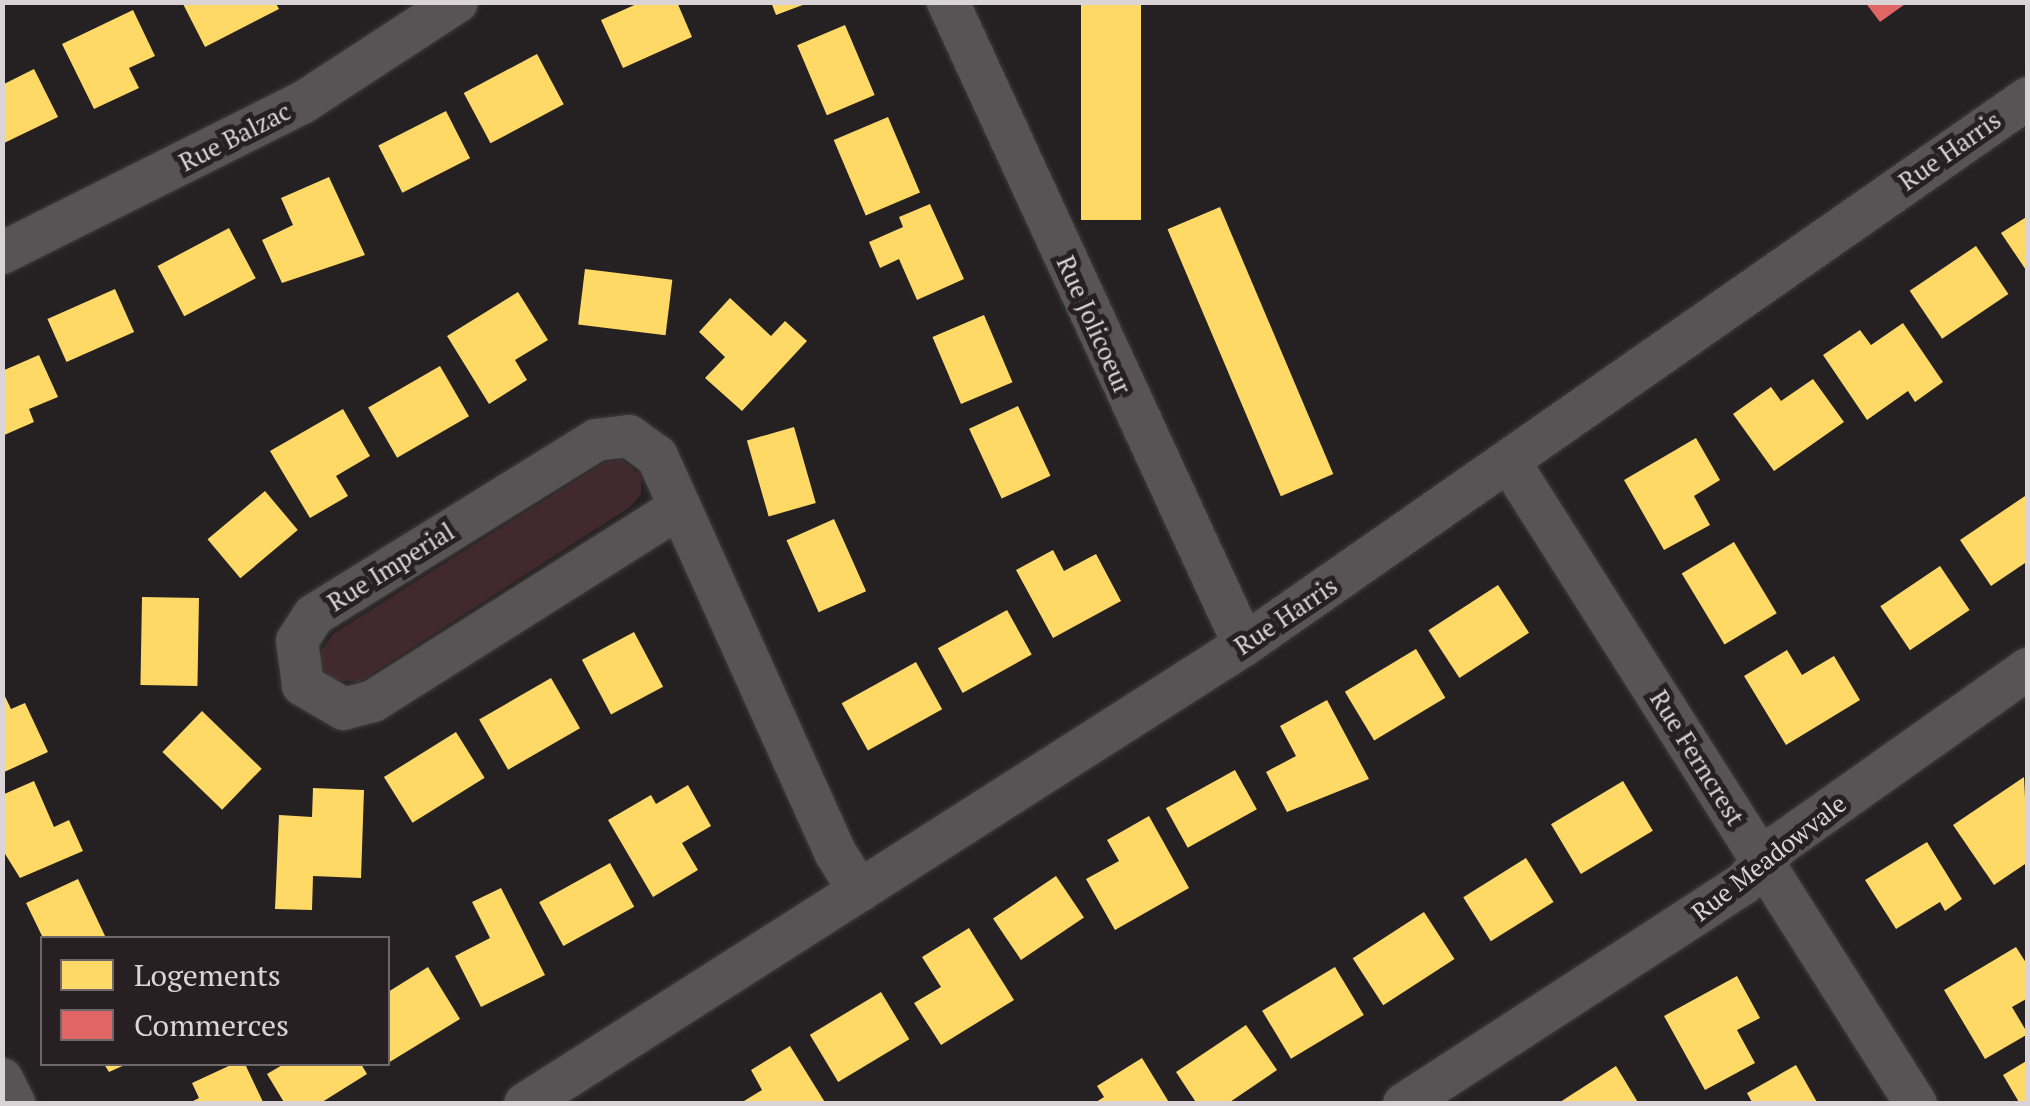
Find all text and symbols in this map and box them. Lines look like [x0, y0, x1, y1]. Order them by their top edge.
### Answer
street label: Rue Balzac [174, 96, 296, 178]
street label: Rue Harris [1893, 105, 2007, 197]
street label: Rue Jolicoeur [1050, 251, 1138, 399]
street label: Rue Imperial [322, 516, 460, 618]
street label: Rue Harris [1229, 571, 1343, 661]
street label: Rue Ferncrest [1644, 685, 1750, 831]
street label: Rue Meadowvale [1686, 788, 1852, 928]
legend [40, 936, 390, 1066]
text: Logements [134, 955, 281, 995]
text: Commerces [134, 1005, 289, 1045]

